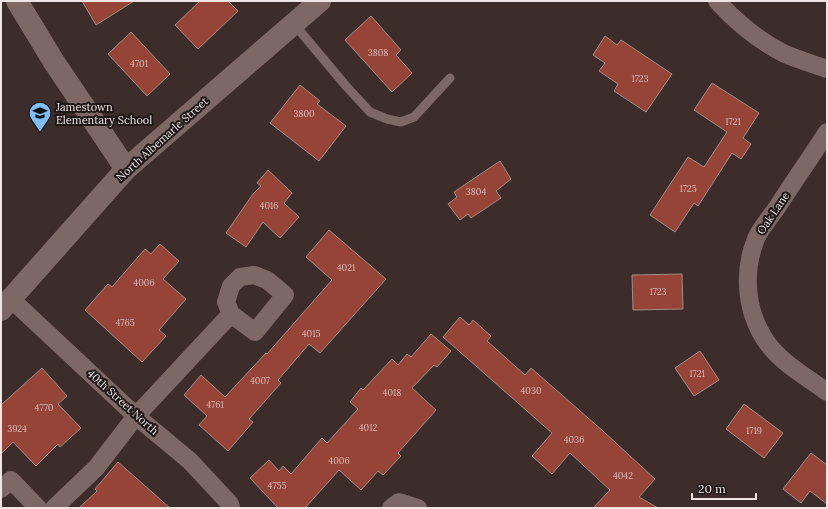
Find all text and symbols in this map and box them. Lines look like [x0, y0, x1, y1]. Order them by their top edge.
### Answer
house number: 3808 [368, 47, 388, 58]
house number: 4701 [130, 58, 148, 69]
house number: 1723 [631, 73, 649, 84]
street label: North Albemarle Street [113, 94, 211, 184]
school or university icon: Jamestown Elementary School [27, 100, 53, 133]
place label: Jamestown Elementary School [55, 100, 152, 127]
house number: 3800 [293, 108, 315, 119]
house number: 1721 [725, 116, 741, 127]
house number: 1725 [679, 183, 697, 194]
house number: 3804 [466, 186, 486, 197]
street label: Oak Lane [754, 189, 792, 237]
house number: 4016 [260, 200, 278, 211]
house number: 4021 [337, 262, 355, 273]
house number: 4006 [133, 277, 155, 288]
house number: 1723 [649, 286, 667, 297]
house number: 4765 [115, 317, 135, 328]
house number: 4015 [302, 328, 320, 339]
street label: 40th Street North [84, 366, 162, 438]
house number: 1721 [689, 368, 705, 379]
house number: 4007 [250, 375, 270, 386]
house number: 4030 [520, 385, 542, 396]
house number: 4018 [383, 387, 401, 398]
house number: 4761 [206, 399, 224, 410]
house number: 4770 [35, 402, 54, 413]
house number: 4012 [359, 422, 377, 433]
house number: 3924 [7, 423, 27, 434]
house number: 1719 [746, 425, 762, 436]
house number: 4036 [564, 434, 584, 445]
house number: 4006 [328, 455, 350, 466]
house number: 4042 [613, 470, 633, 481]
scale bar [692, 475, 756, 501]
house number: 4755 [268, 480, 287, 491]
text: 20 m [698, 481, 726, 496]

